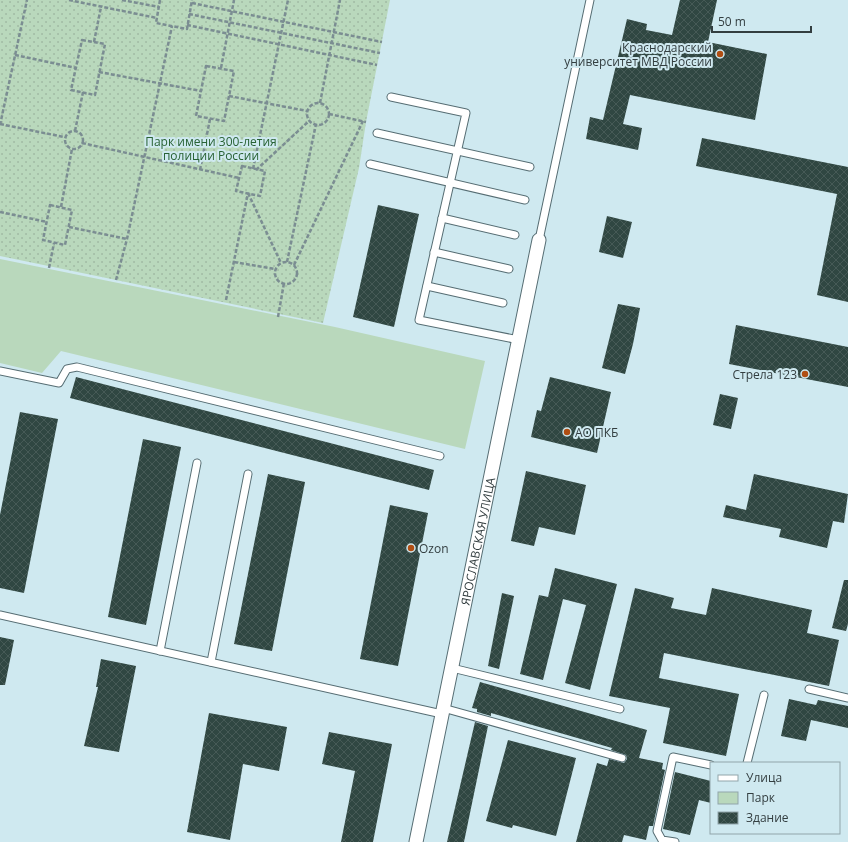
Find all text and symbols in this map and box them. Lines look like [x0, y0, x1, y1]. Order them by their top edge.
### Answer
scale bar [712, 8, 811, 34]
text: 50 m [718, 13, 746, 30]
place label: Краснодарский университет МВД России [564, 39, 712, 70]
marker: Краснодарский университет МВД России [715, 49, 725, 59]
park label: Парк имени 300-летия полиции России [145, 133, 277, 164]
place label: Стрела 123 [732, 366, 797, 383]
marker: Стрела 123 [800, 369, 810, 379]
place label: АО ПКБ [575, 424, 618, 441]
marker: АО ПКБ [562, 427, 572, 437]
street label: ЯРОСЛАВСКАЯ УЛИЦА [456, 475, 499, 607]
place label: Ozon [419, 540, 449, 557]
marker: Ozon [406, 543, 416, 553]
legend [710, 762, 840, 834]
text: Улица [746, 769, 782, 786]
text: Парк [746, 789, 776, 806]
text: Здание [746, 809, 789, 826]

